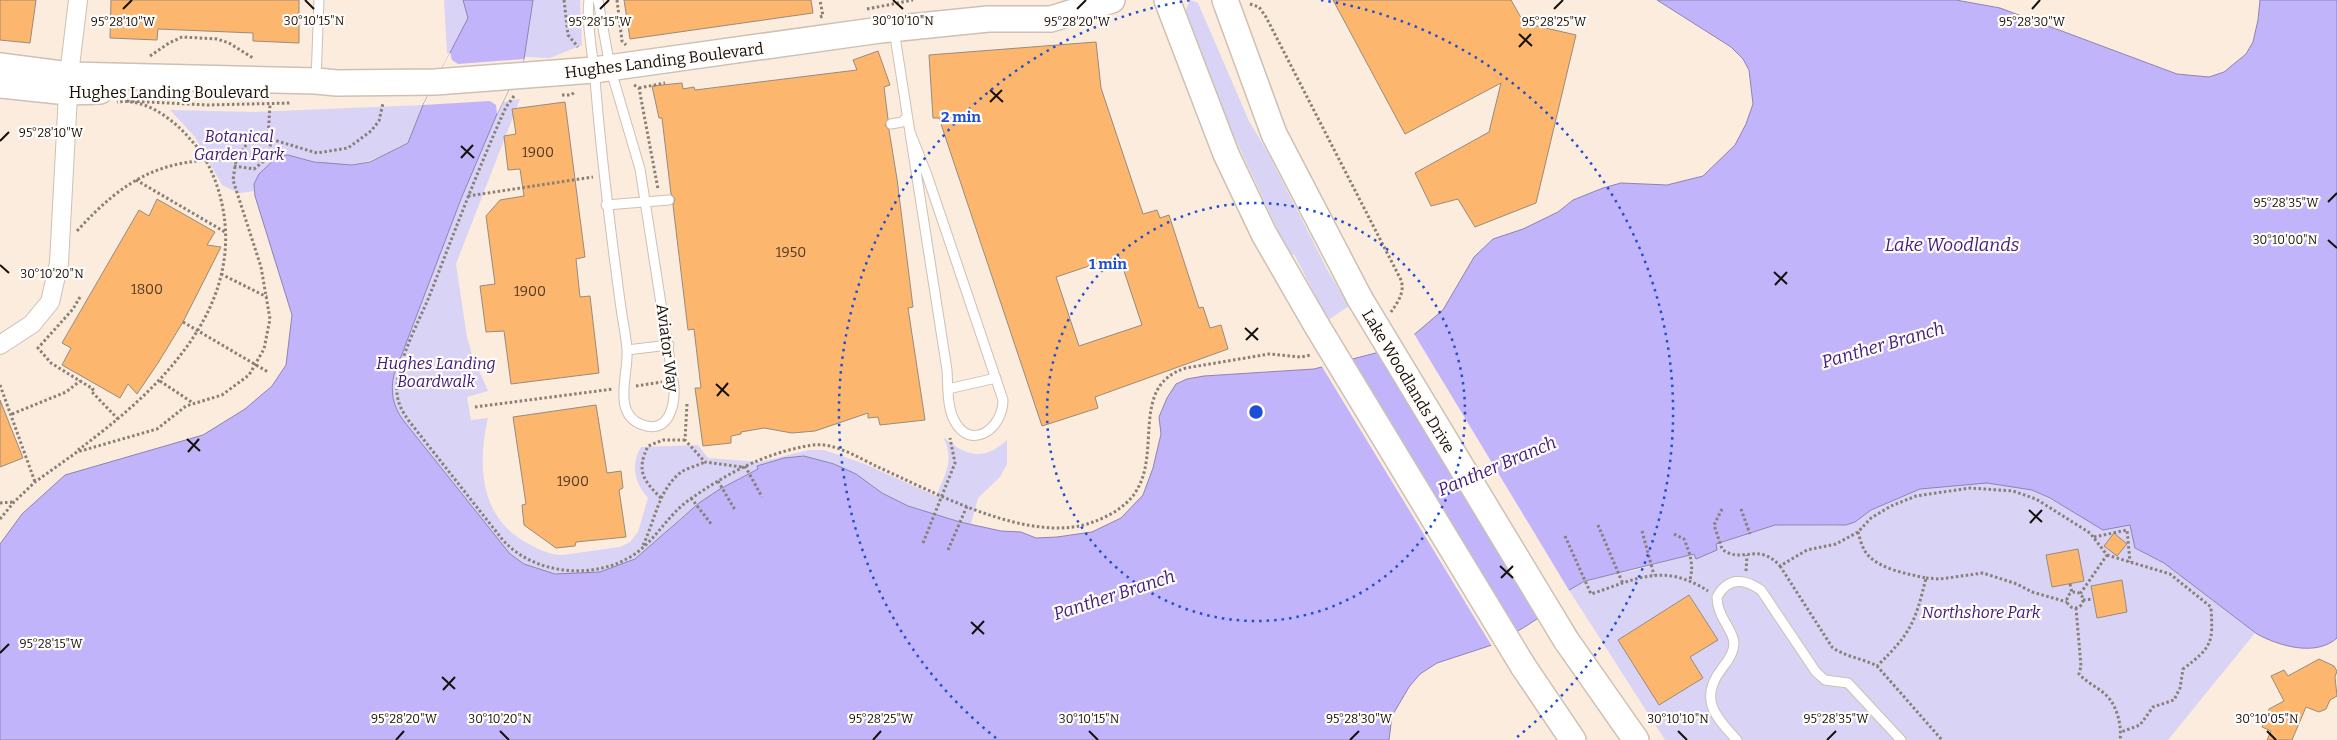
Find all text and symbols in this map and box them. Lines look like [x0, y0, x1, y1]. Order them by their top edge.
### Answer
text: 30°10'15"N [284, 14, 345, 28]
text: 30°10'10"N [872, 14, 934, 28]
text: 95°28'10"W [91, 15, 156, 29]
text: 95°28'15"W [569, 15, 632, 29]
text: 95°28'20"W [1044, 15, 1111, 29]
text: 95°28'25"W [1522, 15, 1587, 29]
text: 95°28'30"W [1999, 15, 2066, 29]
street label: Hughes Landing Boulevard [563, 39, 765, 82]
street label: Hughes Landing Boulevard [69, 83, 270, 102]
text: 2 min [941, 108, 981, 126]
text: 95°28'10"W [19, 126, 84, 140]
park label: Botanical Garden Park [194, 127, 285, 164]
house number: 1900 [522, 144, 554, 161]
text: 95°28'35"W [2254, 196, 2319, 210]
text: 30°10'00"N [2253, 233, 2318, 247]
water label: Lake Woodlands [1885, 234, 2020, 256]
house number: 1950 [776, 244, 806, 261]
text: 1 min [1089, 255, 1127, 273]
text: 30°10'20"N [20, 267, 84, 281]
house number: 1800 [131, 281, 163, 298]
house number: 1900 [514, 283, 546, 300]
street label: Aviator Way [653, 303, 682, 394]
street label: Lake Woodlands Drive [1358, 306, 1459, 456]
water label: Panther Branch [1819, 317, 1947, 373]
park label: Hughes Landing Boardwalk [376, 354, 496, 391]
centre of rings [1247, 403, 1265, 421]
water label: Panther Branch [1434, 431, 1560, 501]
house number: 1900 [557, 473, 589, 490]
water label: Panther Branch [1050, 565, 1178, 625]
park label: Northshore Park [1921, 603, 2041, 622]
text: 95°28'15"W [20, 637, 83, 651]
text: 95°28'20"W [371, 712, 438, 726]
text: 30°10'20"N [468, 712, 532, 726]
text: 95°28'25"W [849, 712, 914, 726]
text: 30°10'15"N [1059, 712, 1120, 726]
text: 95°28'30"W [1326, 712, 1393, 726]
text: 30°10'10"N [1647, 712, 1709, 726]
text: 95°28'35"W [1804, 712, 1869, 726]
text: 30°10'05"N [2235, 712, 2299, 726]

